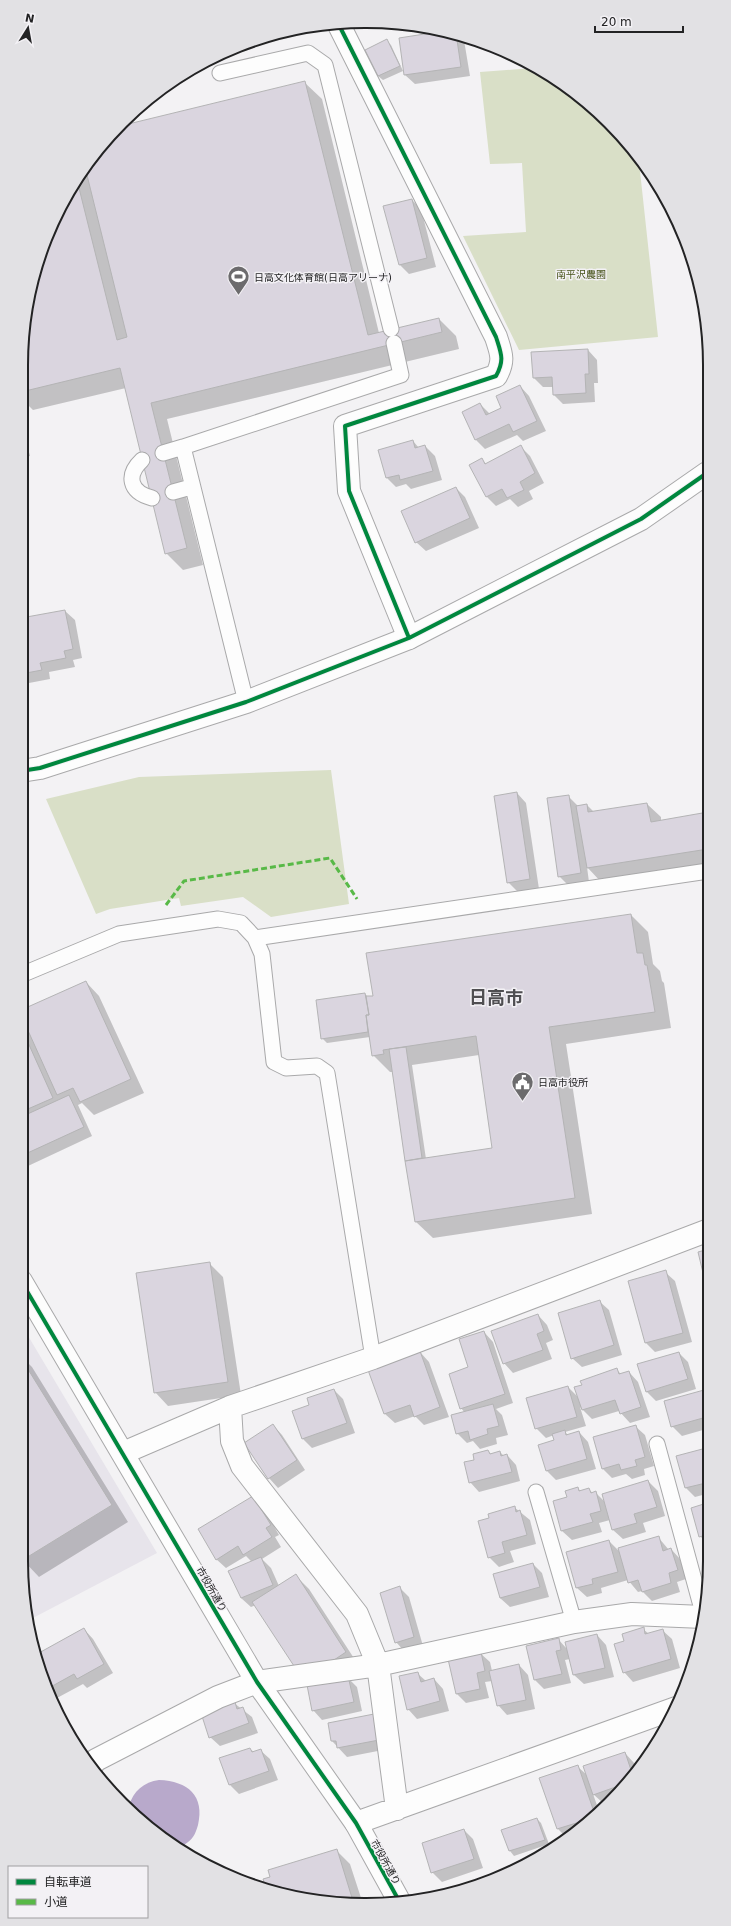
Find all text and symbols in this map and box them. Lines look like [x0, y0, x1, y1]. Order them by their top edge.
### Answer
north arrow [8, 8, 48, 48]
scale bar [595, 8, 683, 34]
text: N [24, 11, 36, 26]
text: 20 m [601, 15, 632, 29]
sports icon: 日高文化体育館(日高アリーナ) [225, 264, 251, 297]
park label: 南平沢農園 [556, 269, 606, 280]
place label: 日高文化体育館(日高アリーナ) [254, 272, 392, 283]
district label: 日高市 [469, 987, 523, 1008]
public building icon: 日高市役所 [510, 1069, 536, 1102]
place label: 日高市役所 [538, 1077, 588, 1088]
street label: 市役所通り [194, 1565, 229, 1614]
street label: 市役所通り [369, 1838, 402, 1887]
legend [8, 1866, 148, 1918]
text: 自転車道 [44, 1875, 92, 1889]
text: 小道 [44, 1895, 68, 1909]

